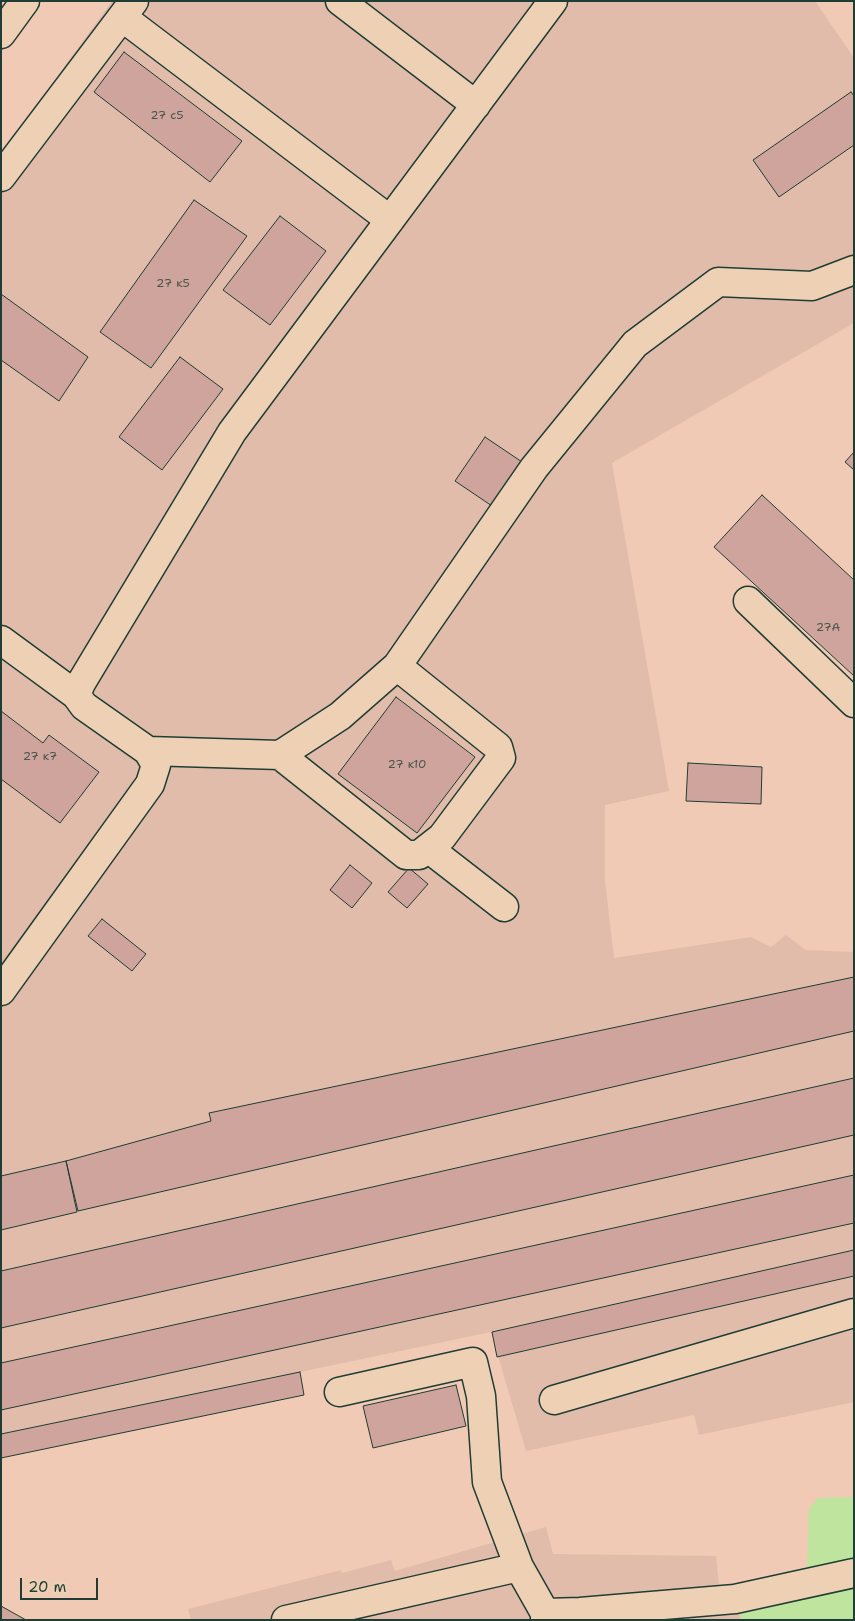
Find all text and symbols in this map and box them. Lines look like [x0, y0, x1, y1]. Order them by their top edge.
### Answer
house number: 27 с5 [150, 109, 184, 123]
house number: 27 к5 [156, 277, 190, 291]
house number: 27А [816, 621, 840, 635]
house number: 27 к7 [23, 750, 57, 764]
house number: 27 к10 [388, 758, 426, 772]
scale bar [22, 1568, 100, 1600]
text: 20 m [28, 1577, 67, 1597]

